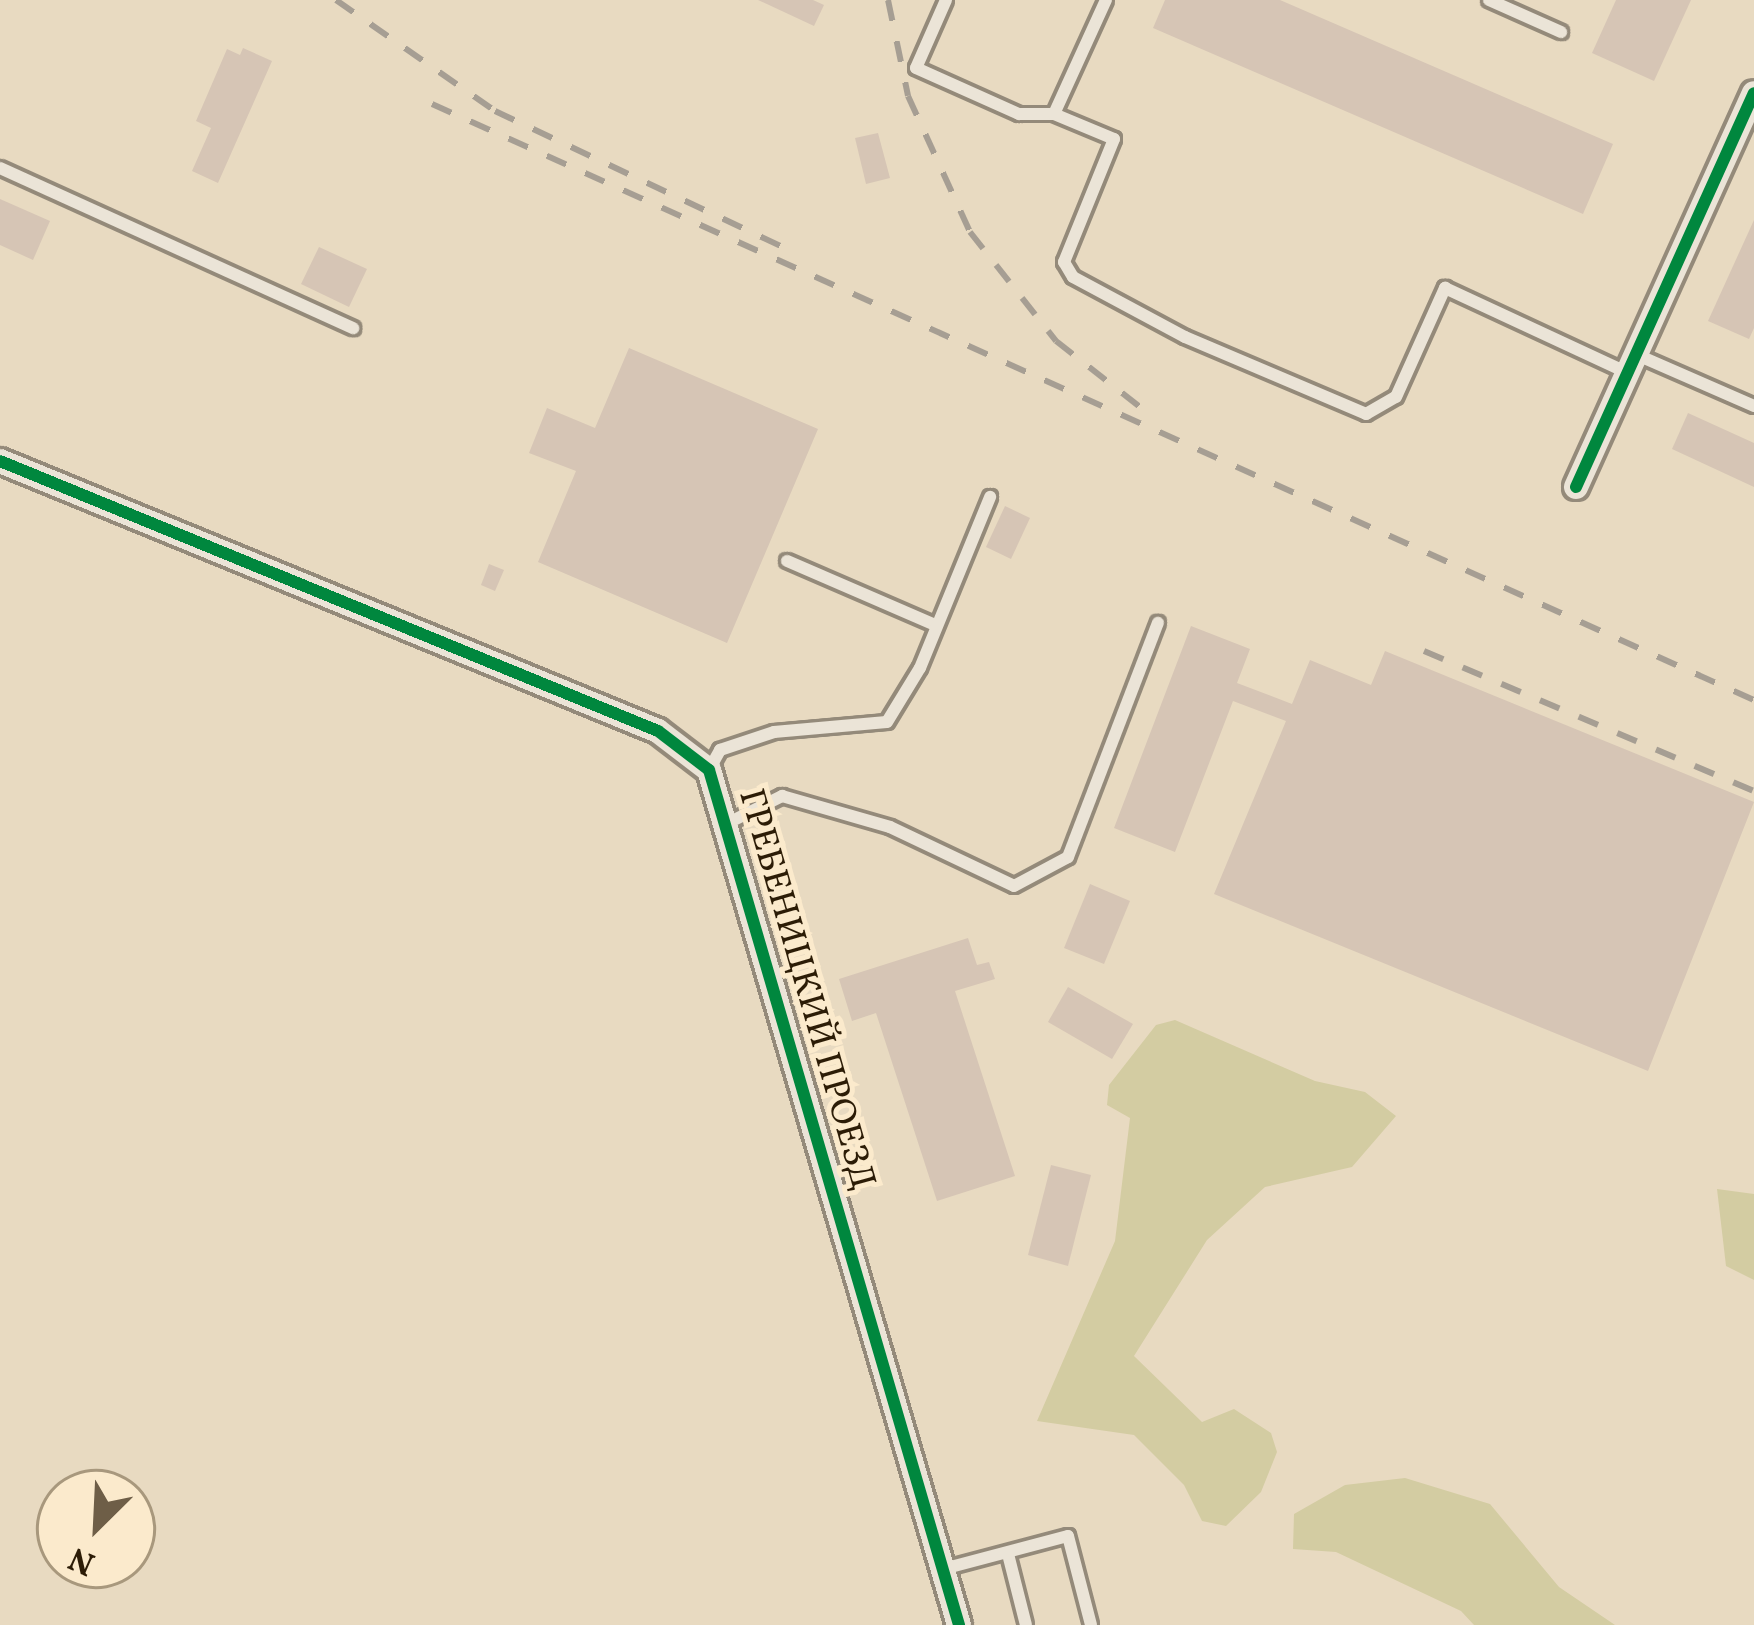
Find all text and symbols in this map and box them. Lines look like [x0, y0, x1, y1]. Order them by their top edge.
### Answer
street label: ГРЕБЕНИЦКИЙ ПРОЕЗД [727, 785, 883, 1195]
north arrow [36, 1469, 156, 1589]
text: N [62, 1533, 103, 1585]

